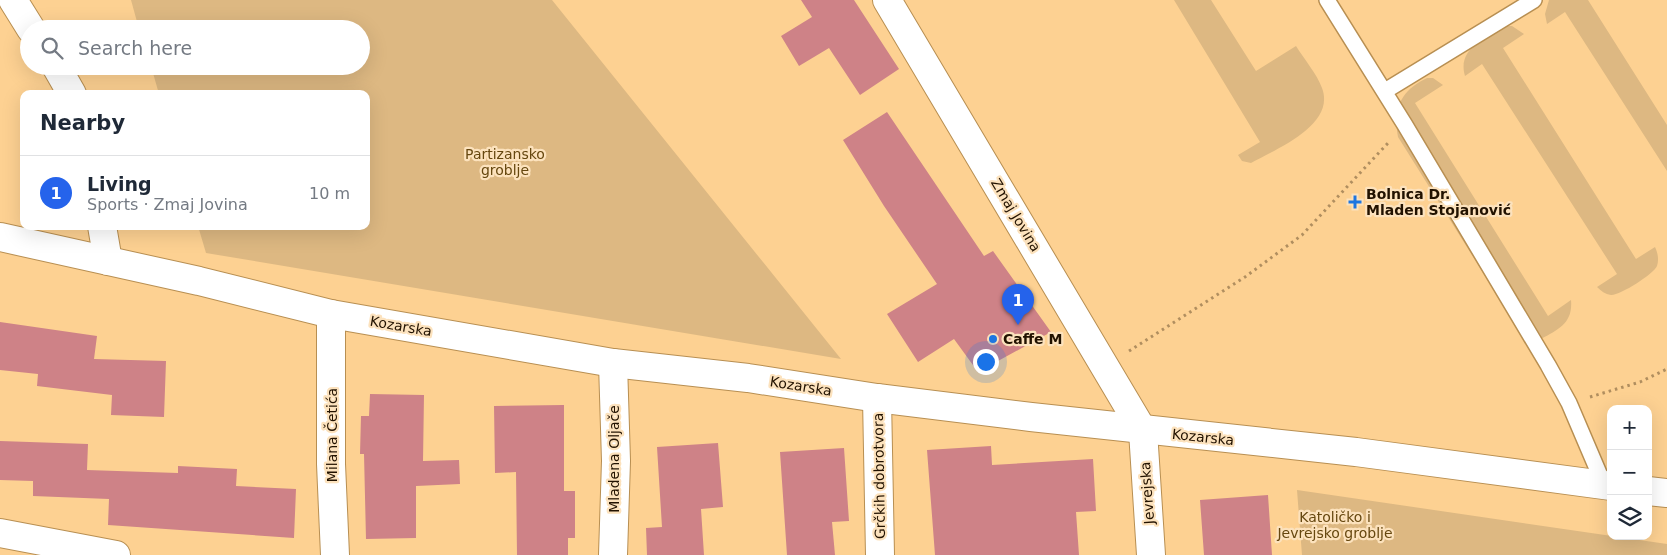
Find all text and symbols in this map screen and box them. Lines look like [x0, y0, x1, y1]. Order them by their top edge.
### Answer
search box [20, 20, 370, 75]
icon: search [38, 34, 66, 62]
text: Search here [78, 37, 192, 59]
text: Nearby [40, 111, 125, 135]
park label: Partizansko groblje [465, 146, 545, 178]
text: Living [87, 173, 152, 195]
street label: Zmaj Jovina [988, 176, 1044, 254]
text: 1 [50, 184, 62, 203]
text: 10 m [309, 184, 350, 203]
place label: Bolnica Dr. Mladen Stojanović [1366, 186, 1511, 218]
text: Sports · Zmaj Jovina [87, 195, 248, 214]
marker: Bolnica Dr. Mladen Stojanović [1348, 195, 1362, 209]
pin: 1 [1002, 284, 1034, 325]
street label: Kozarska [369, 313, 433, 339]
place label: Caffe M [1003, 331, 1062, 347]
marker: Caffe M [987, 333, 999, 345]
your location [973, 349, 999, 375]
street label: Kozarska [769, 373, 833, 399]
street label: Milana Četića [323, 388, 340, 482]
street label: Mladena Oljače [606, 405, 622, 513]
map controls [1607, 405, 1652, 540]
button: + [1607, 405, 1652, 450]
street label: Grčkih dobrotvora [870, 413, 888, 539]
street label: Kozarska [1171, 426, 1235, 448]
button: − [1607, 450, 1652, 495]
street label: Jevrejska [1137, 461, 1157, 526]
button: layers [1607, 495, 1652, 540]
park label: Katoličko i Jevrejsko groblje [1276, 509, 1393, 541]

